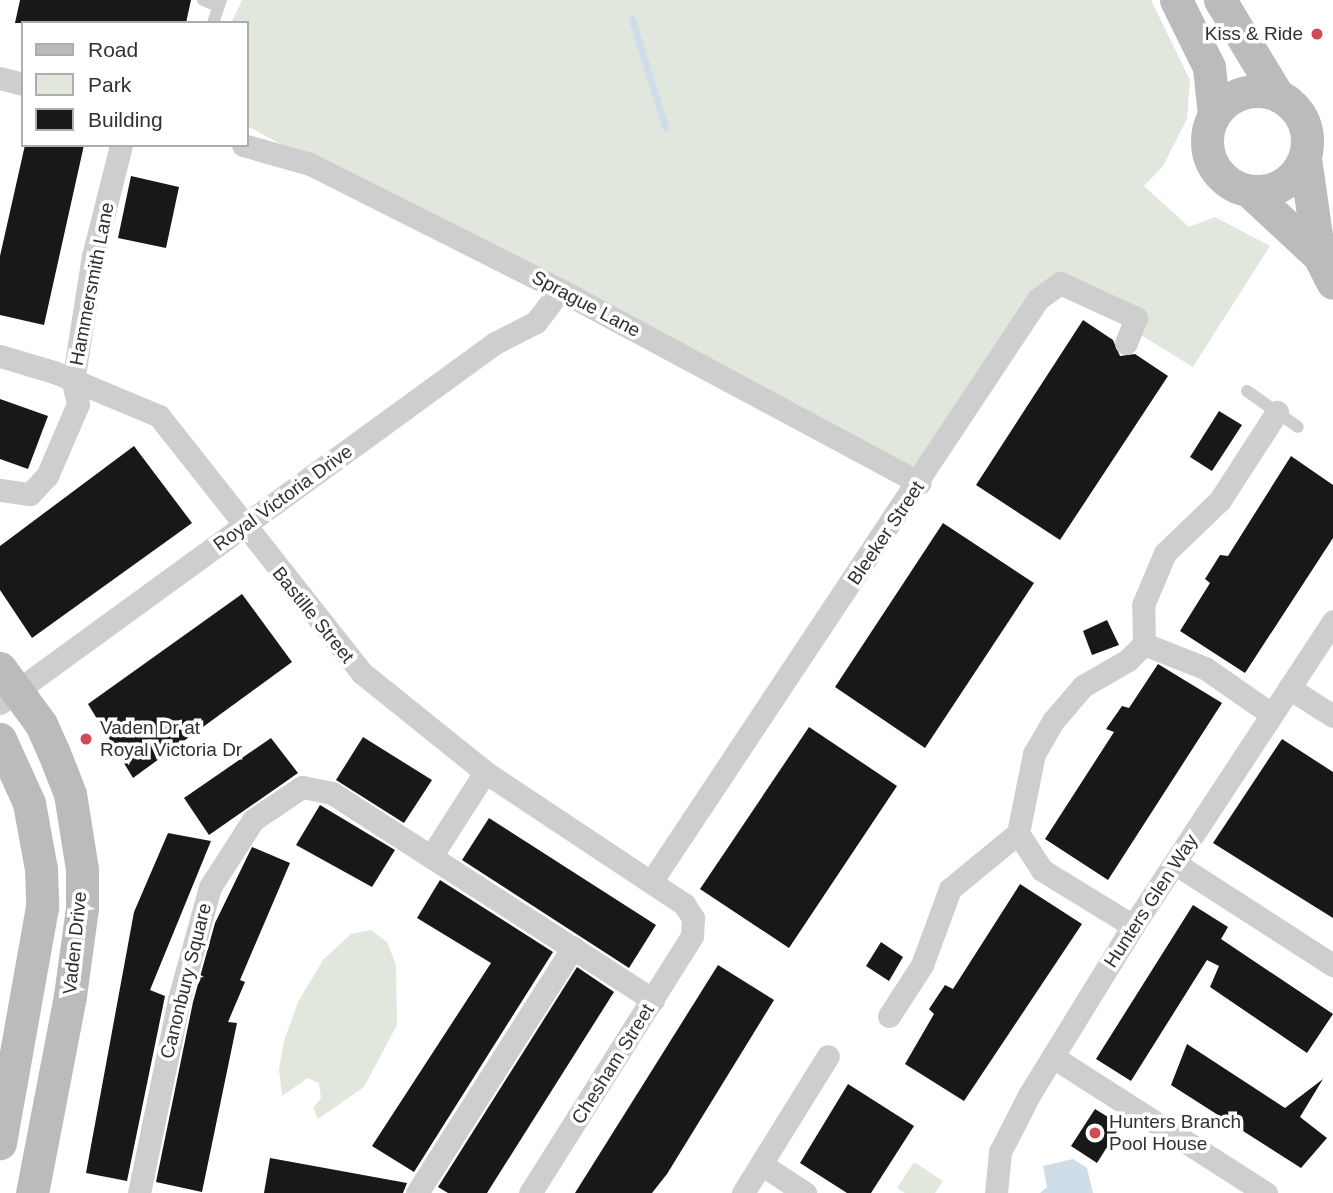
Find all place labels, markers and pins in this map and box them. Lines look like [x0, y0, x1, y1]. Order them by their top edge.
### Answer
place label: Kiss & Ride [1205, 23, 1303, 45]
marker: Kiss & Ride [1309, 26, 1325, 42]
place label: Vaden Dr at Royal Victoria Dr [100, 717, 242, 761]
marker: Vaden Dr at Royal Victoria Dr [78, 731, 94, 747]
place label: Hunters Branch Pool House [1109, 1111, 1241, 1155]
marker: Hunters Branch Pool House [1087, 1125, 1103, 1141]

